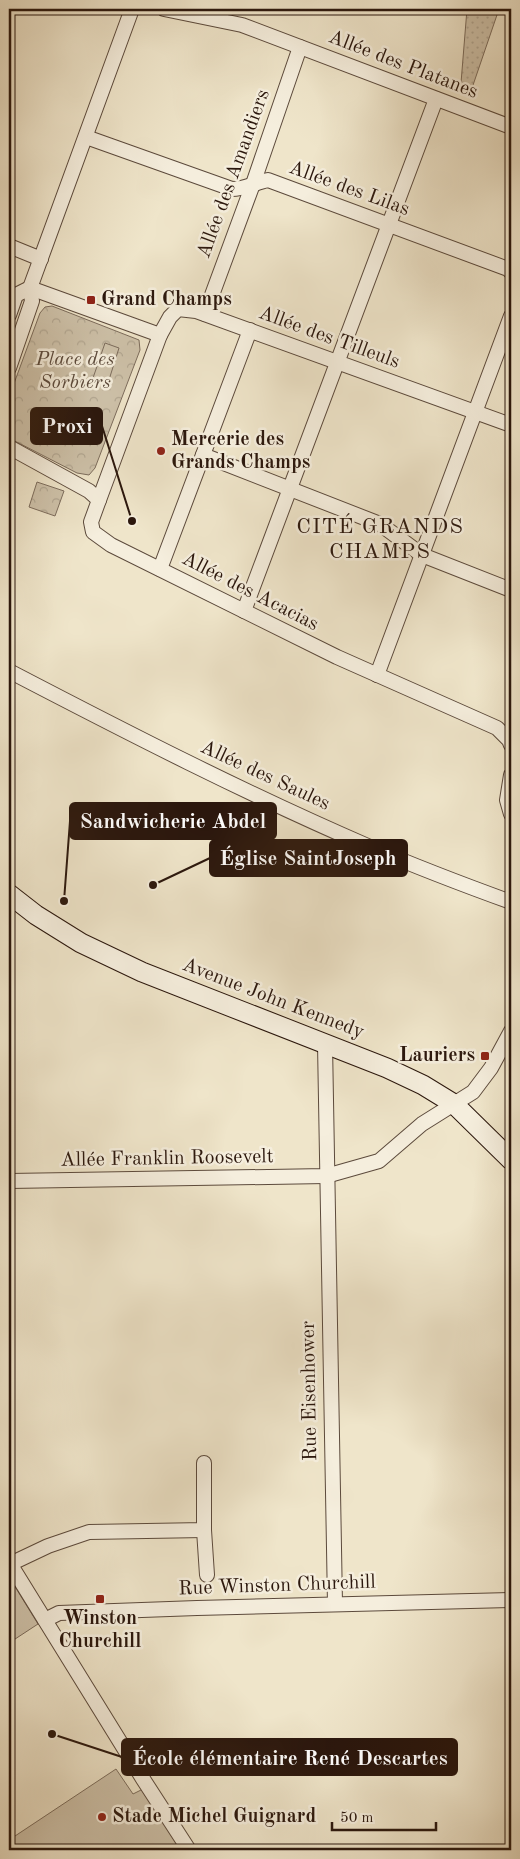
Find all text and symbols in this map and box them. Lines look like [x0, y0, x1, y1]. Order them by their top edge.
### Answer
street label: Allée des Platanes [325, 27, 481, 103]
street label: Allée des Amandiers [194, 87, 274, 261]
street label: Allée des Lilas [286, 158, 412, 220]
place label: Grand Champs [101, 290, 232, 310]
marker: Grand Champs [85, 294, 97, 306]
street label: Allée des Tilleuls [256, 303, 402, 373]
park label: Place des Sorbiers [34, 350, 115, 393]
callout: Proxi [31, 408, 102, 444]
text: Proxi [42, 417, 92, 438]
place label: Mercerie des Grands Champs [171, 430, 310, 473]
marker: Mercerie des Grands Champs [155, 445, 167, 457]
district label: CITÉ GRANDS CHAMPS [296, 513, 464, 563]
street label: Allée des Acacias [178, 549, 322, 635]
street label: Allée des Saules [197, 737, 333, 815]
callout: Sandwicherie Abdel [70, 803, 276, 839]
text: Sandwicherie Abdel [80, 812, 266, 833]
callout: Église SaintJoseph [210, 840, 407, 876]
text: Église SaintJoseph [220, 845, 397, 870]
street label: Avenue John Kennedy [179, 955, 367, 1043]
place label: Lauriers [399, 1046, 475, 1066]
marker: Lauriers [479, 1050, 491, 1062]
street label: Allée Franklin Roosevelt [60, 1147, 274, 1171]
street label: Rue Eisenhower [299, 1321, 321, 1461]
street label: Rue Winston Churchill [178, 1573, 376, 1599]
marker: Winston Churchill [94, 1593, 106, 1605]
place label: Winston Churchill [59, 1609, 141, 1652]
callout: École élémentaire René Descartes [122, 1739, 457, 1775]
text: École élémentaire René Descartes [132, 1745, 448, 1770]
scale bar [332, 1799, 436, 1831]
place label: Stade Michel Guignard [112, 1807, 316, 1827]
marker: Stade Michel Guignard [96, 1811, 108, 1823]
text: 50 m [340, 1811, 374, 1826]

